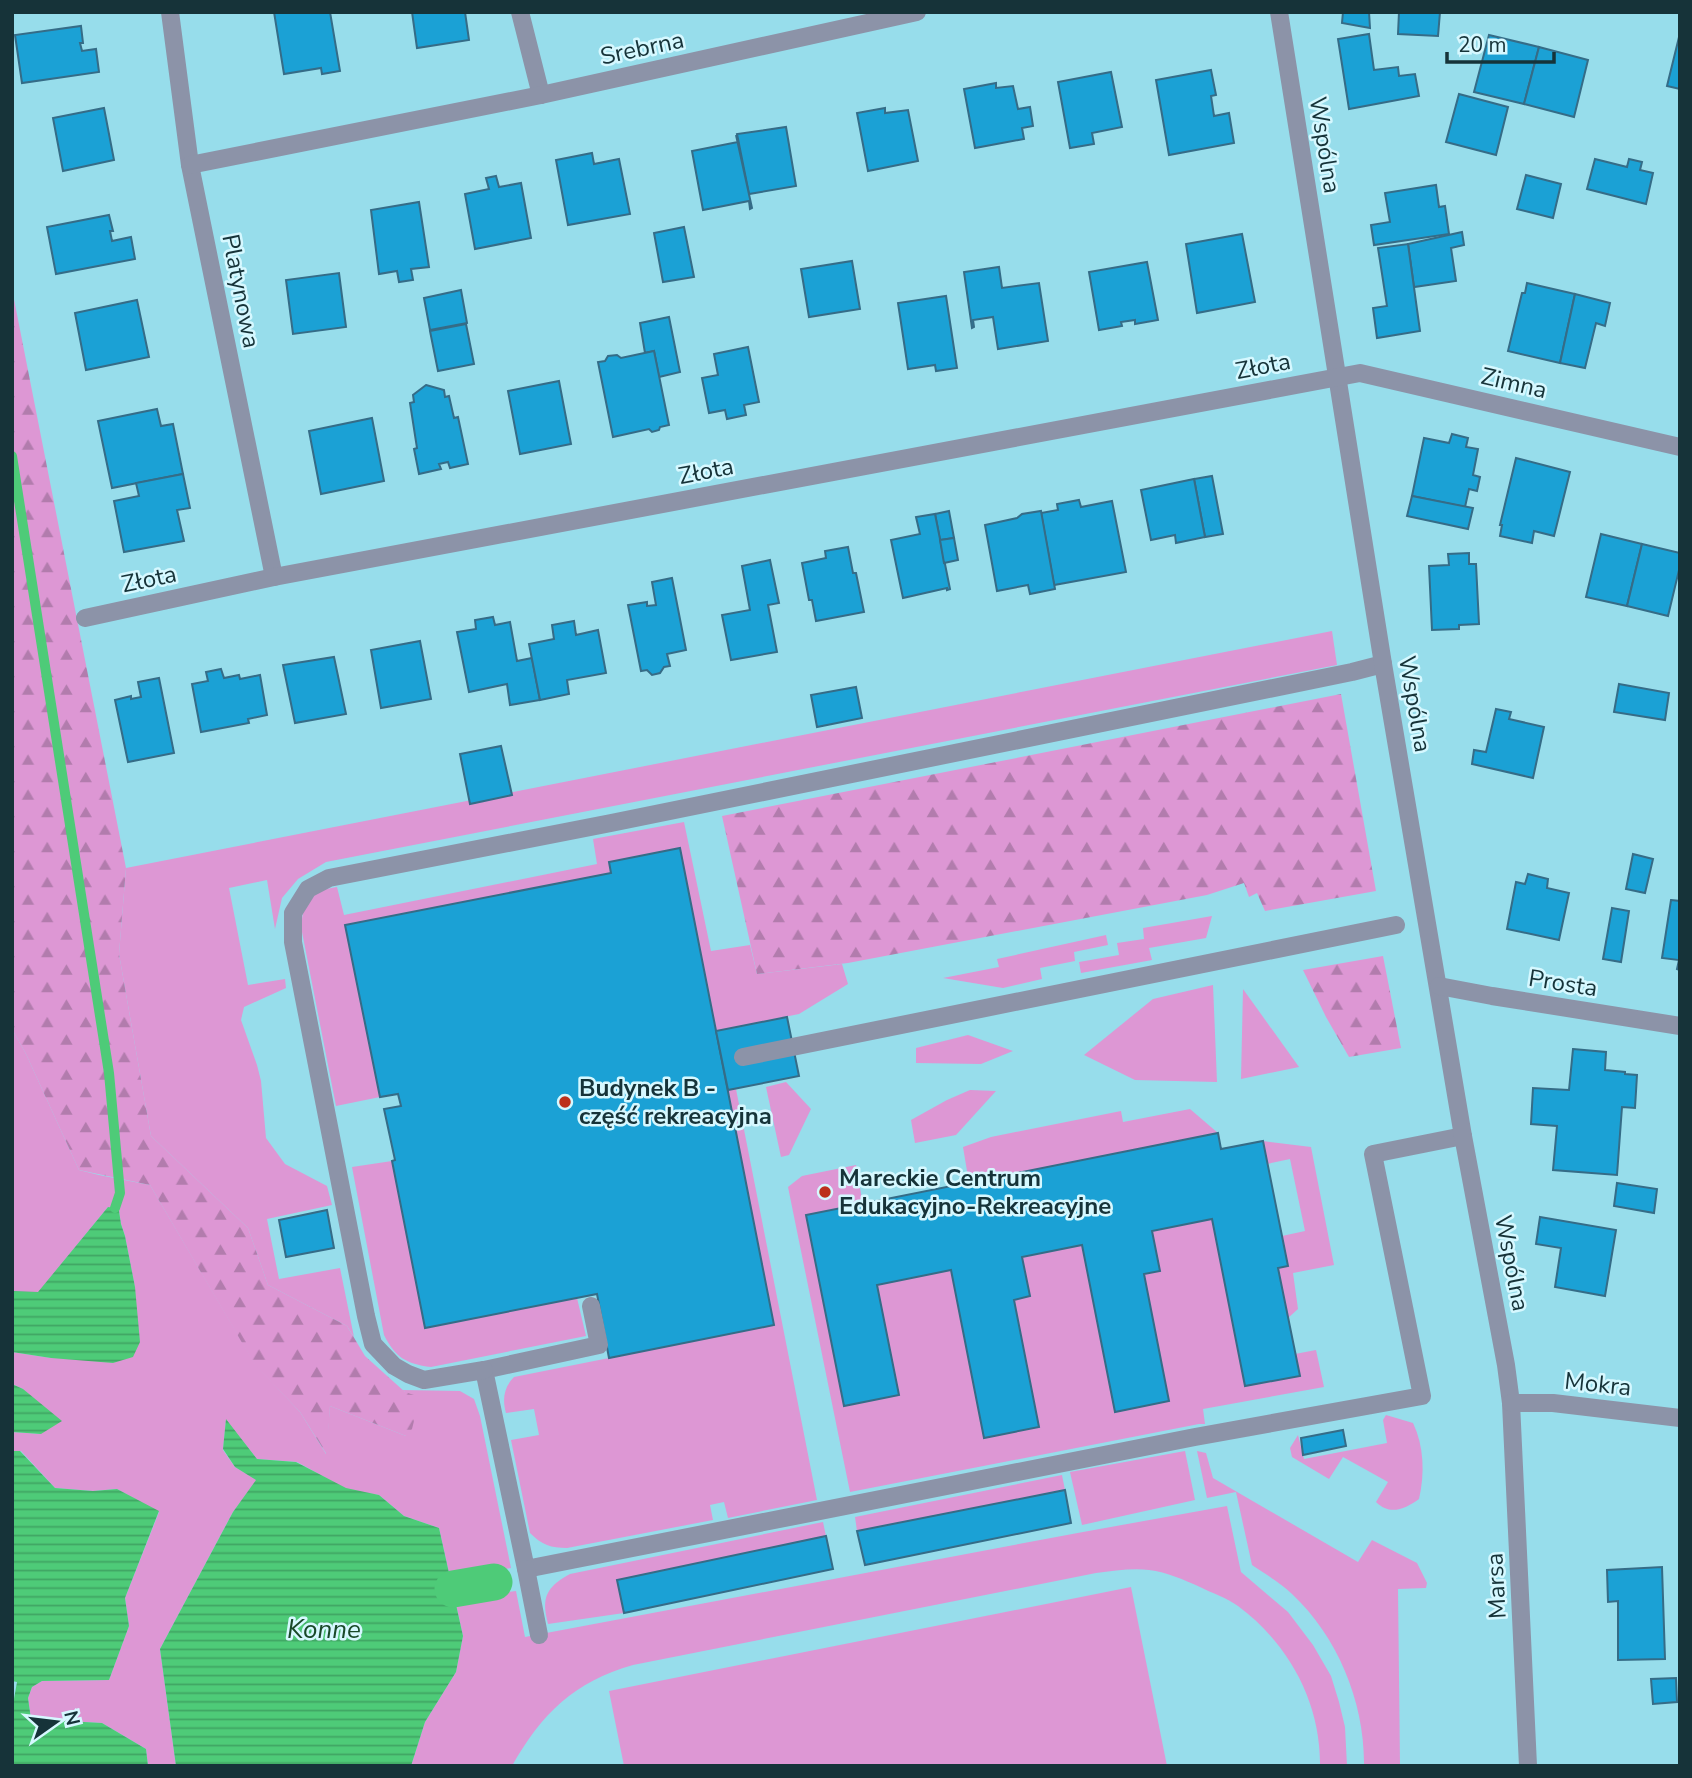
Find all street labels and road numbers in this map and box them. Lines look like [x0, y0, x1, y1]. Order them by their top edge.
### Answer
street label: Srebrna [597, 24, 687, 72]
street label: Wspólna [1302, 94, 1348, 196]
street label: Platynowa [214, 231, 268, 351]
street label: Złota [1233, 345, 1293, 387]
street label: Zimna [1478, 360, 1550, 406]
street label: Złota [676, 450, 736, 492]
street label: Złota [119, 558, 179, 600]
street label: Wspólna [1391, 653, 1439, 755]
street label: Prosta [1526, 962, 1600, 1004]
street label: Wspólna [1487, 1212, 1537, 1314]
street label: Mokra [1563, 1365, 1633, 1403]
street label: Marsa [1478, 1552, 1514, 1620]

